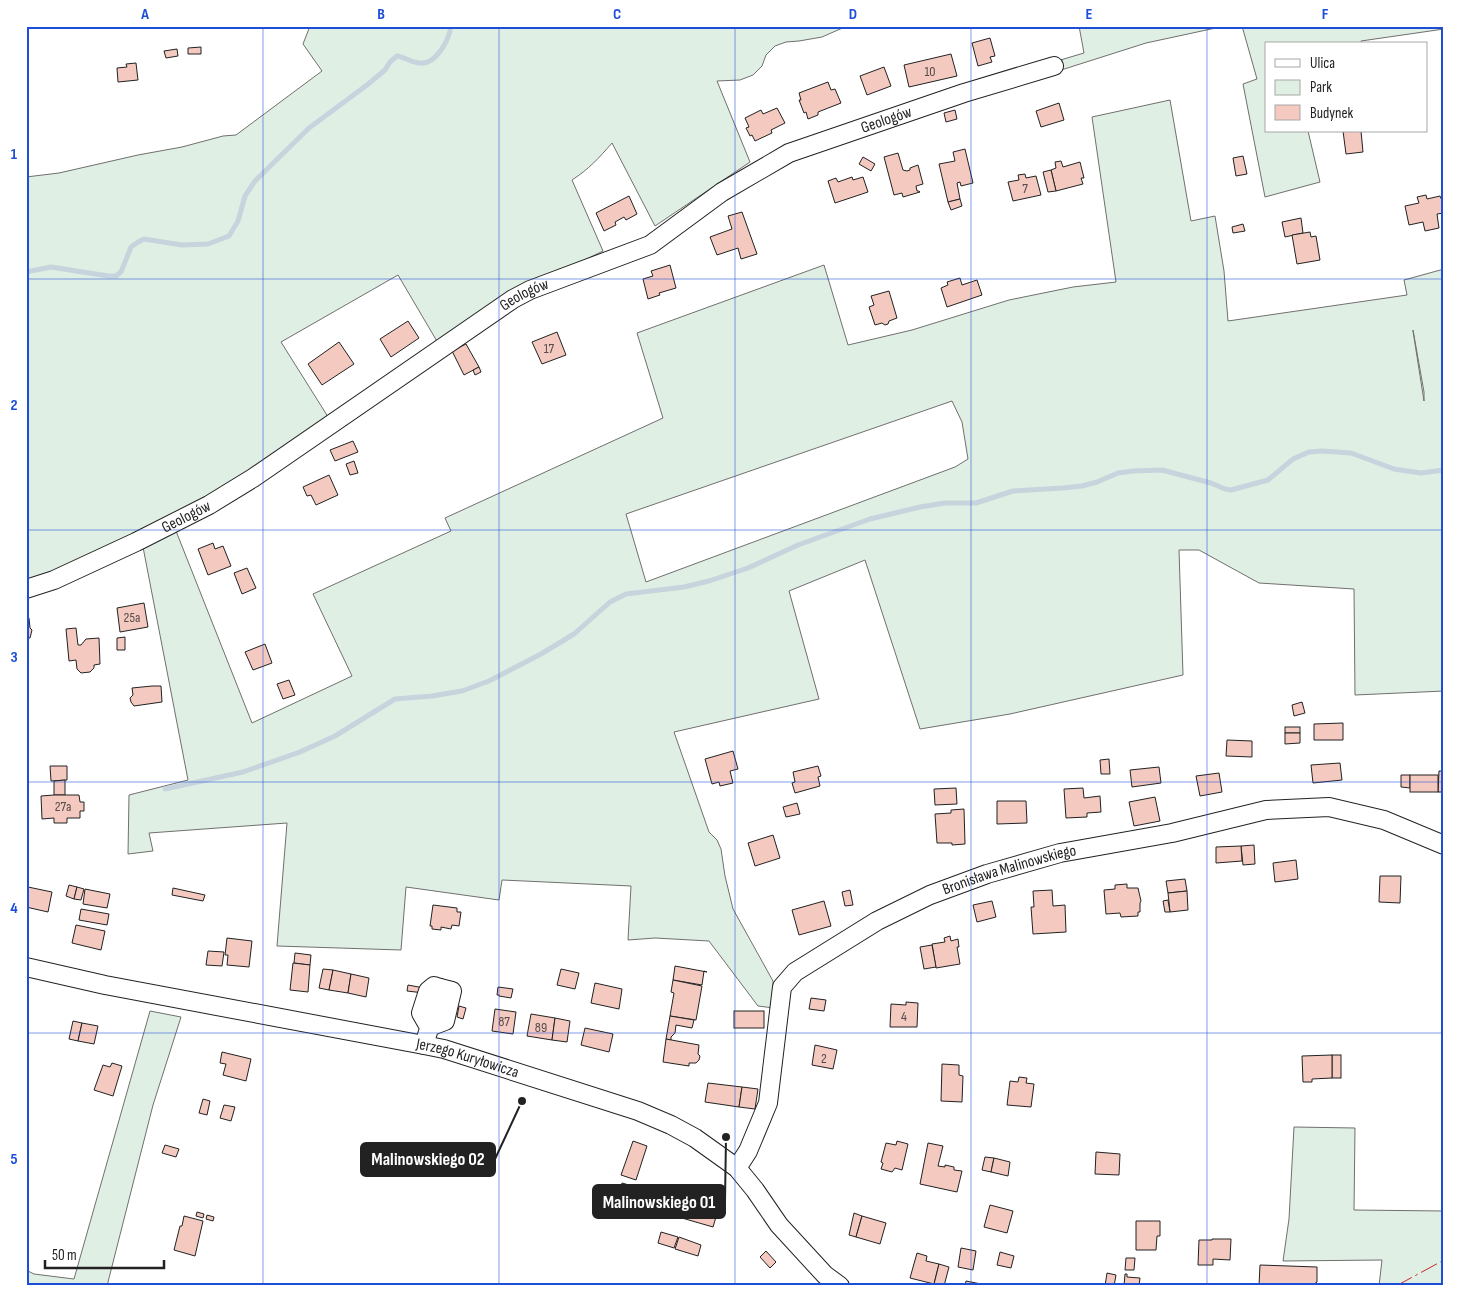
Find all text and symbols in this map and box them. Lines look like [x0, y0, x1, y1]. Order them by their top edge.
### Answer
text: A [140, 5, 149, 24]
text: B [377, 5, 385, 24]
text: C [613, 5, 621, 24]
text: D [849, 5, 857, 24]
text: E [1086, 5, 1093, 24]
text: F [1322, 5, 1329, 24]
legend [1265, 42, 1428, 132]
text: Ulica [1310, 54, 1335, 73]
house number: 10 [924, 63, 936, 80]
text: Park [1310, 78, 1332, 97]
street label: Geologów [858, 102, 914, 137]
text: Budynek [1310, 104, 1353, 123]
text: 1 [11, 145, 18, 164]
house number: 7 [1022, 180, 1028, 197]
street label: Geologów [496, 274, 551, 315]
house number: 17 [544, 340, 555, 357]
text: 2 [10, 396, 18, 415]
street label: Geologów [158, 496, 214, 537]
house number: 25a [124, 609, 140, 626]
text: 3 [10, 648, 18, 667]
house number: 27a [55, 798, 71, 815]
street label: Bronisława Malinowskiego [940, 841, 1078, 899]
text: 4 [10, 899, 18, 918]
house number: 4 [901, 1008, 907, 1025]
house number: 87 [498, 1013, 510, 1030]
house number: 89 [535, 1019, 547, 1036]
street label: Jerzego Kuryłowicza [414, 1034, 521, 1082]
house number: 2 [821, 1050, 827, 1067]
callout: Malinowskiego 02 [361, 1143, 495, 1176]
text: Malinowskiego 02 [371, 1149, 485, 1170]
text: 5 [10, 1150, 18, 1169]
callout: Malinowskiego 01 [593, 1185, 725, 1218]
text: Malinowskiego 01 [603, 1192, 715, 1213]
scale bar [45, 1237, 164, 1269]
text: 50 m [52, 1246, 77, 1265]

